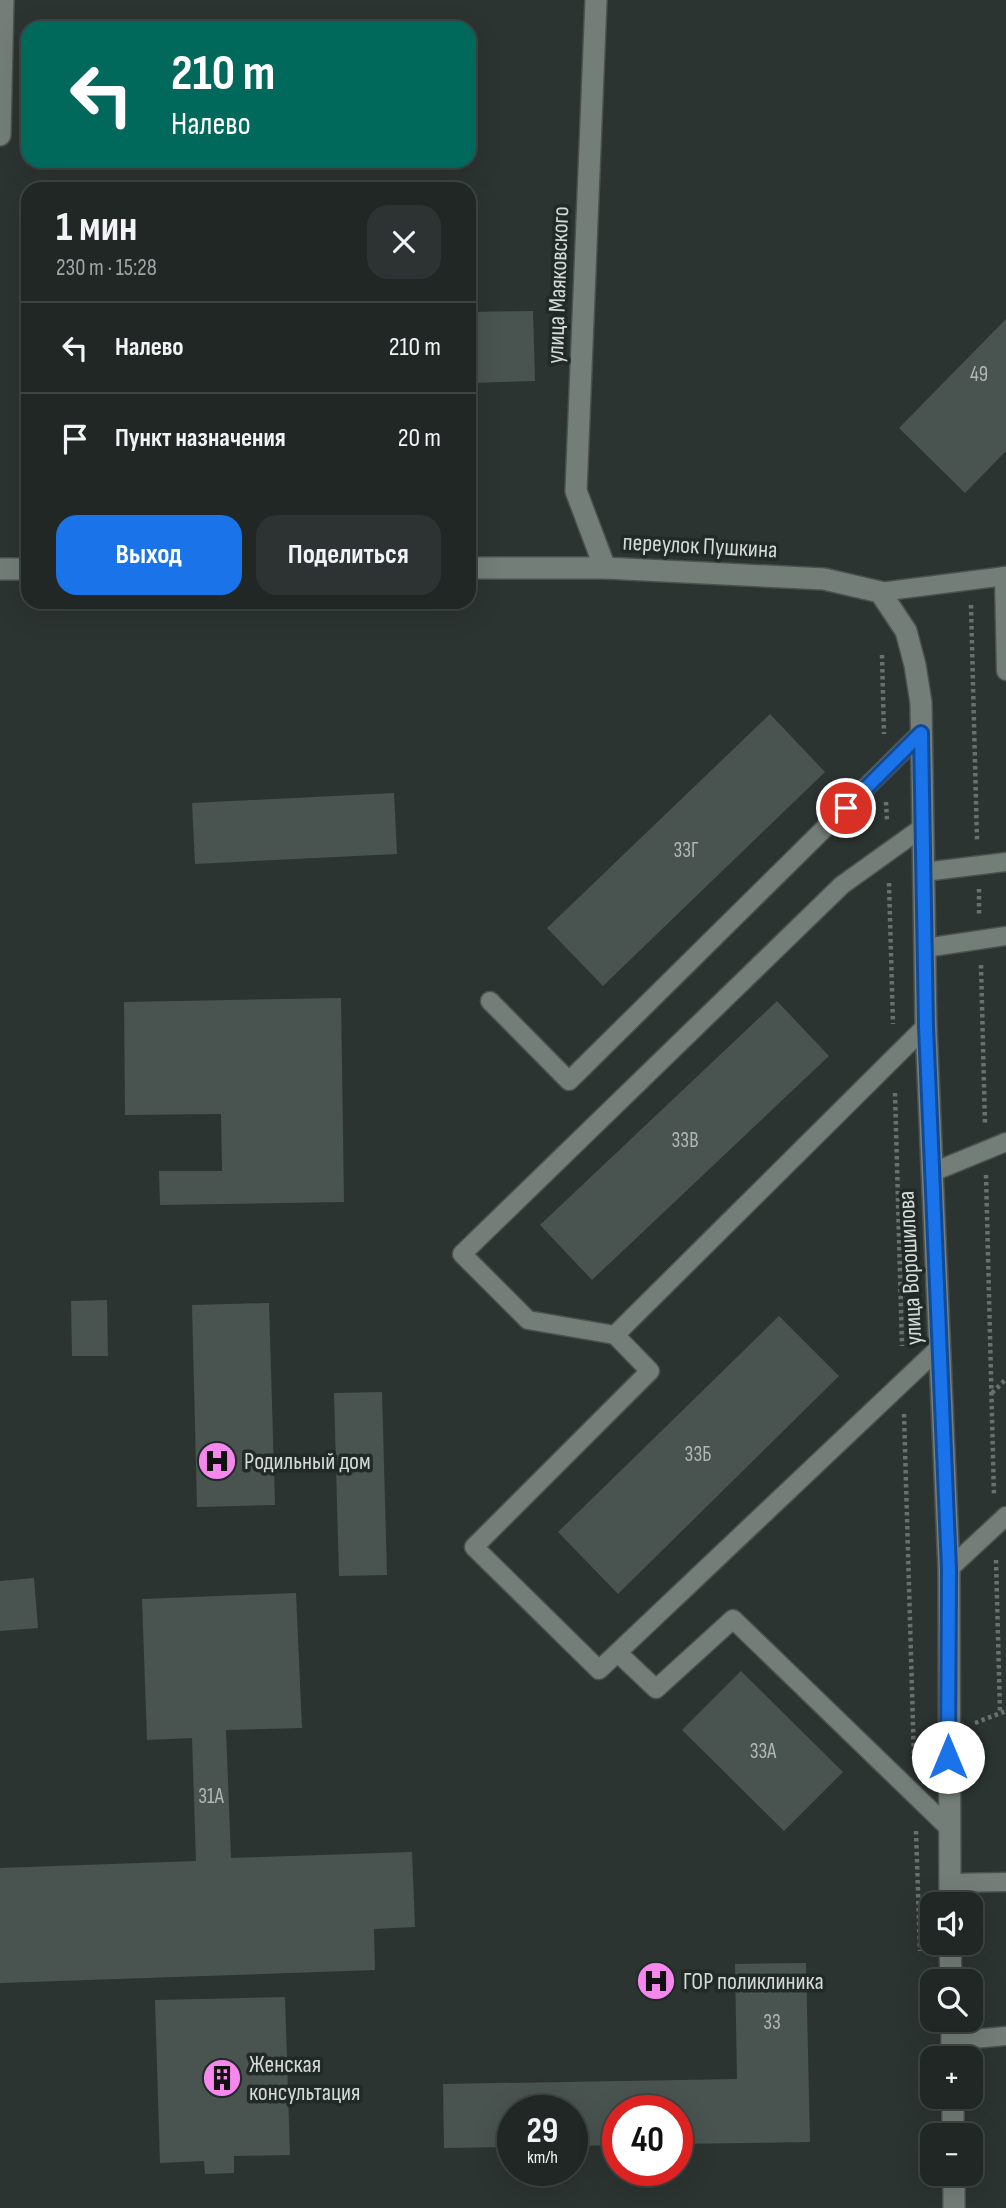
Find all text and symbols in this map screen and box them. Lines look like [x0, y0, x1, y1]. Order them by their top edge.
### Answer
text: 210 m [171, 45, 275, 104]
icon: left [56, 49, 147, 140]
text: Налево [171, 105, 251, 144]
text: 1 мин [56, 202, 137, 253]
button: close [367, 205, 441, 279]
street label: улица Маяковского [541, 206, 575, 364]
text: 230 m · 15:28 [56, 254, 157, 282]
icon: left [56, 329, 94, 367]
text: Налево [115, 332, 184, 363]
text: 210 m [389, 332, 441, 363]
house number: 49 [970, 362, 988, 387]
icon: arrive [56, 420, 94, 458]
text: Пункт назначения [115, 423, 286, 454]
text: 20 m [398, 423, 441, 454]
button: Выход [56, 515, 242, 595]
button: Поделиться [256, 515, 441, 595]
street label: переулок Пушкина [622, 527, 778, 565]
pin [816, 778, 876, 838]
icon: arrive [827, 789, 865, 827]
house number: 33Г [673, 838, 699, 863]
house number: 33В [672, 1128, 698, 1153]
street label: улица Ворошилова [891, 1190, 929, 1346]
hospital icon: Родильный дом [196, 1440, 238, 1482]
house number: 33Б [685, 1442, 711, 1467]
place label: Родильный дом [244, 1447, 371, 1476]
position arrow [911, 1720, 985, 1794]
house number: 33А [750, 1739, 777, 1764]
house number: 31А [198, 1784, 225, 1809]
map controls [920, 1892, 983, 2186]
button: sound [920, 1892, 983, 1955]
hospital icon: ГОР поликлиника [635, 1960, 677, 2002]
place label: ГОР поликлиника [683, 1967, 824, 1996]
button: search [920, 1969, 983, 2032]
house number: 33 [763, 2010, 781, 2035]
button: + [920, 2046, 983, 2109]
place label: Женская консультация [249, 2050, 361, 2107]
building icon: Женская консультация [201, 2057, 243, 2099]
speed limit sign: 40 [602, 2095, 693, 2186]
text: 29 [527, 2110, 558, 2153]
button: − [920, 2123, 983, 2186]
text: km/h [527, 2147, 558, 2168]

